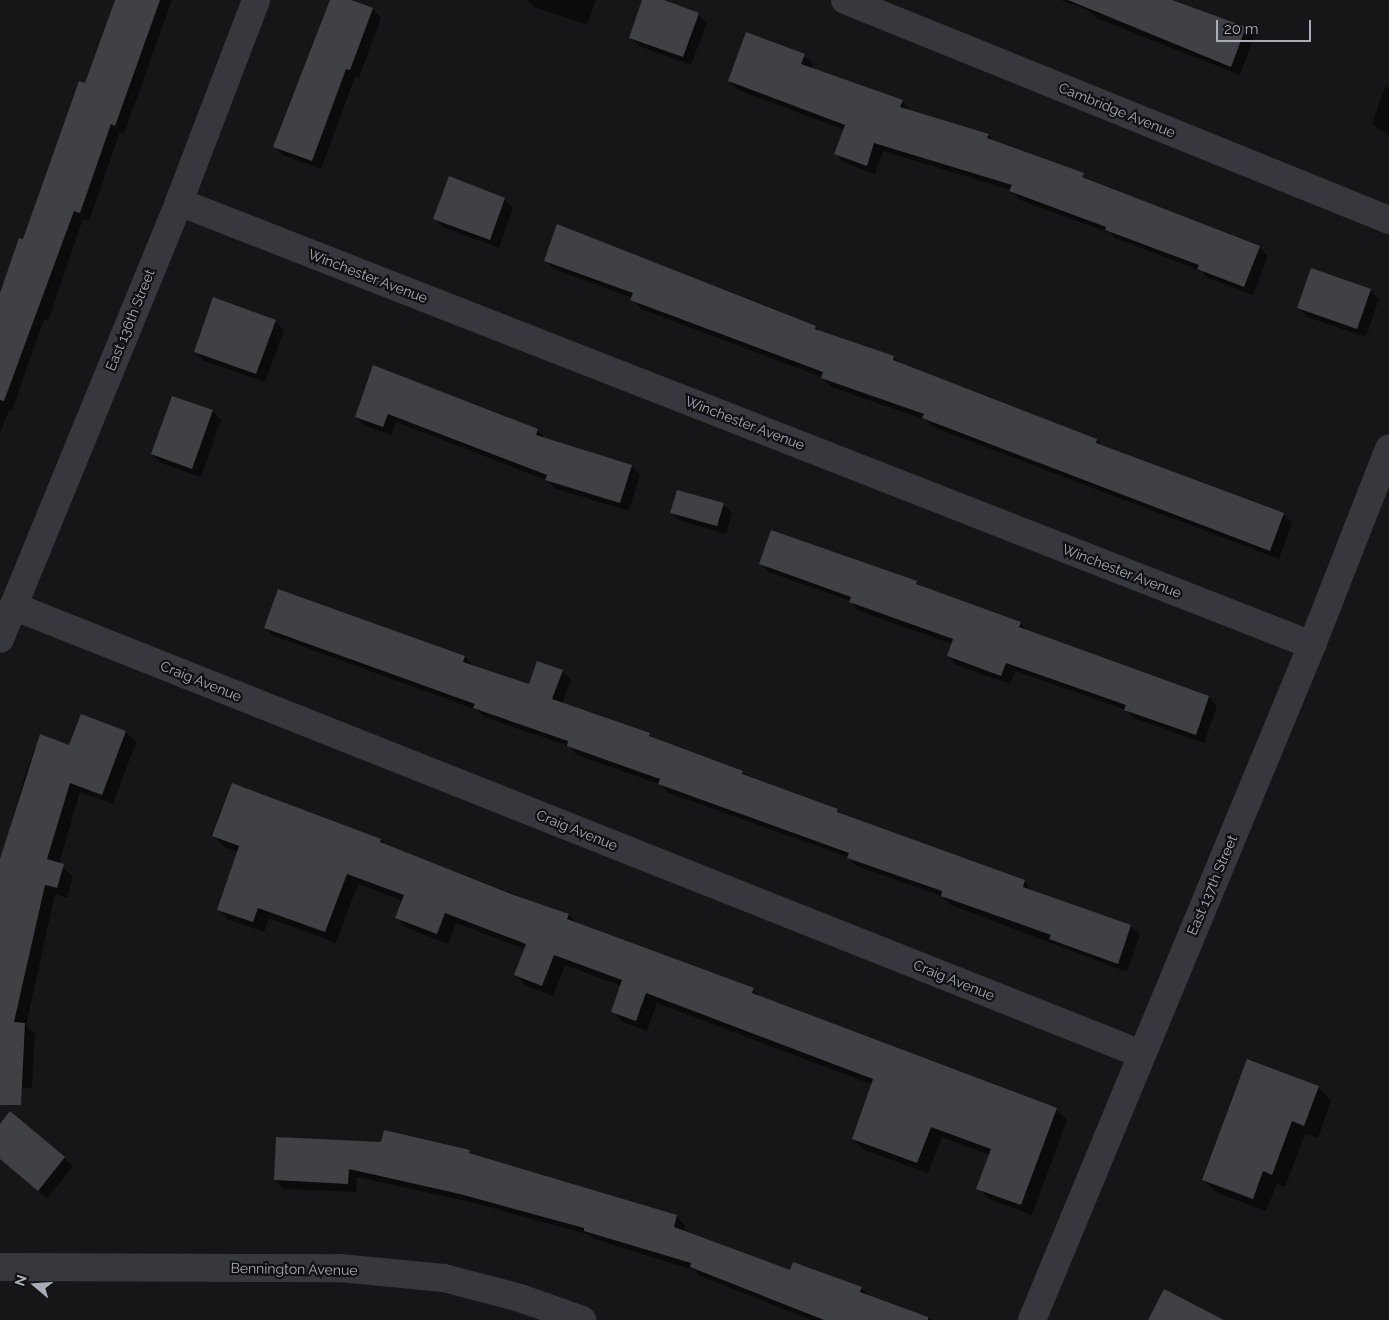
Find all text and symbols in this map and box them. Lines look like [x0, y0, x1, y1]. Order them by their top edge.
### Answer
scale bar [1219, 10, 1314, 42]
text: 20 m [1224, 20, 1259, 38]
street label: Cambridge Avenue [1056, 79, 1178, 141]
street label: Winchester Avenue [306, 245, 430, 307]
street label: East 136th Street [102, 267, 158, 373]
street label: Winchester Avenue [683, 392, 807, 454]
street label: Winchester Avenue [1060, 540, 1184, 602]
street label: Craig Avenue [158, 657, 244, 705]
street label: Craig Avenue [534, 806, 620, 854]
street label: East 137th Street [1183, 832, 1241, 938]
street label: Craig Avenue [911, 956, 997, 1004]
street label: Bennington Avenue [230, 1259, 358, 1279]
north arrow [10, 1260, 60, 1310]
text: N [11, 1273, 30, 1288]

